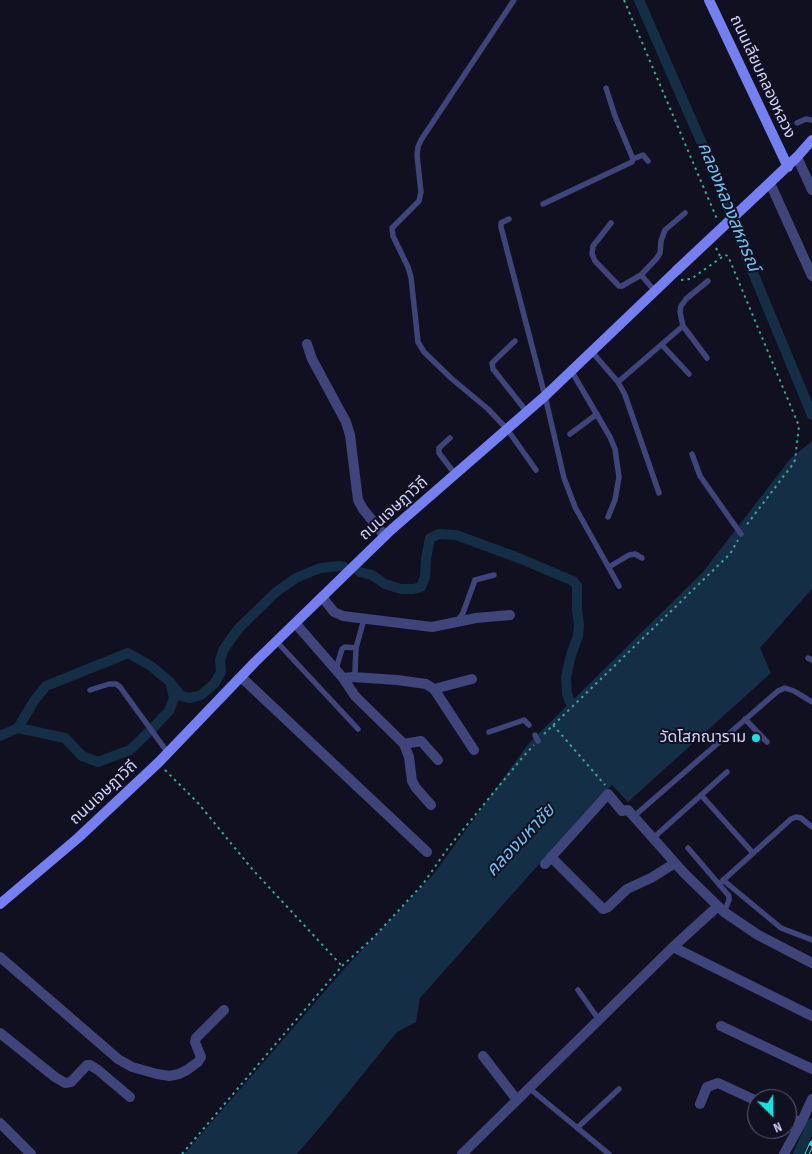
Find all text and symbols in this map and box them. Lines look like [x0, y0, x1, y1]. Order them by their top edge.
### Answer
street label: ถนนเลียบคลองหลวง [725, 12, 799, 142]
water label: คลองหลวงสหกรณ์ [692, 139, 764, 275]
street label: ถนนเจษฎาวิถี [356, 473, 432, 545]
place label: วัดโสภณาราม [660, 728, 746, 748]
marker: วัดโสภณาราม [750, 732, 762, 744]
street label: ถนนเจษฎาวิถี [66, 757, 142, 829]
water label: คลองมหาชัย [482, 800, 560, 882]
north arrow [747, 1089, 797, 1139]
text: N [771, 1118, 784, 1137]

